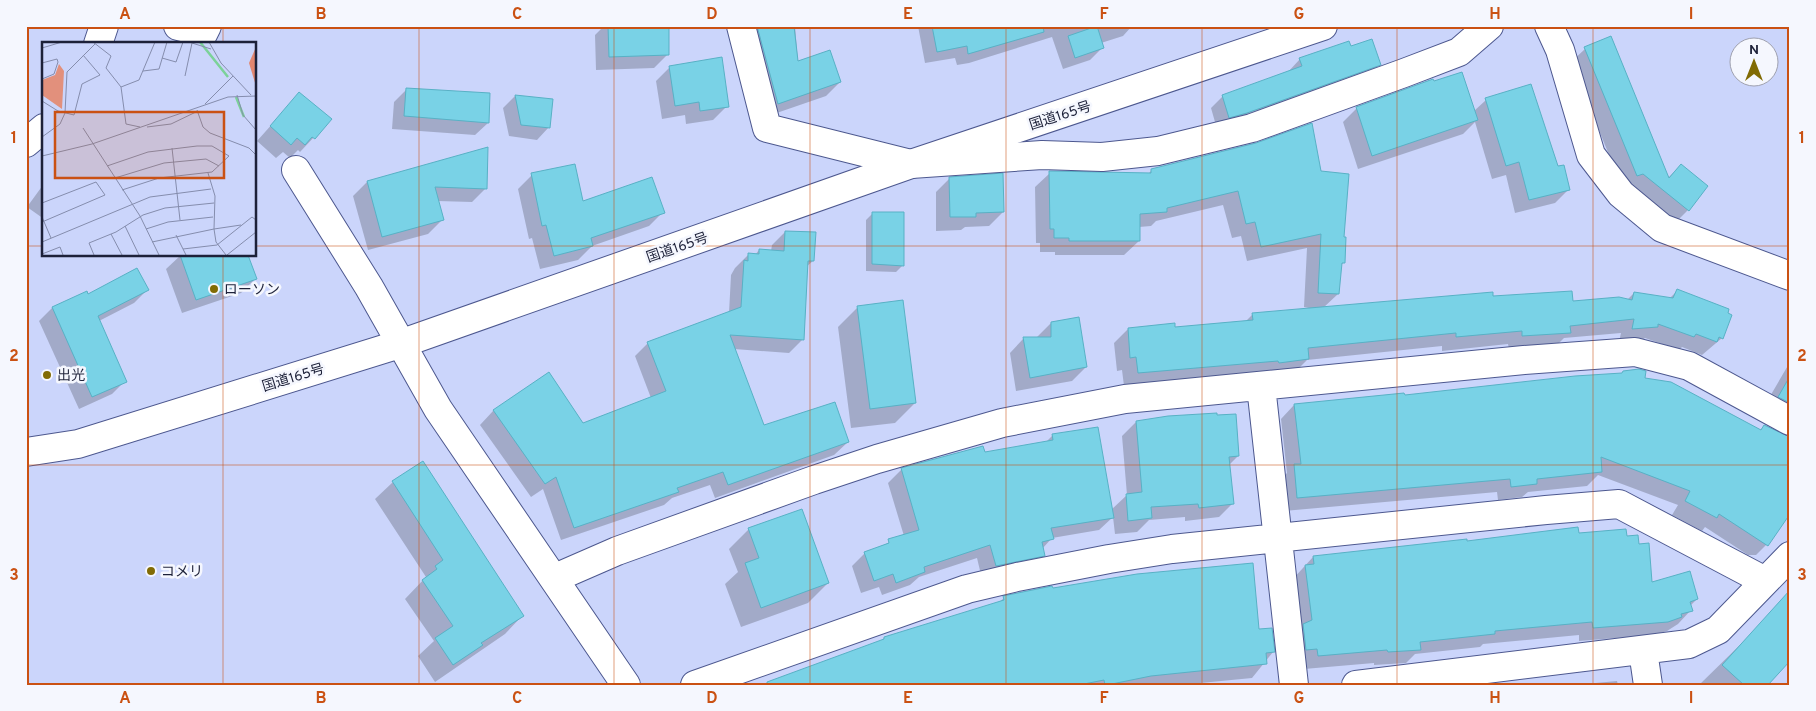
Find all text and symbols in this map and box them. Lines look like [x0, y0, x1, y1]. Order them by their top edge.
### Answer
text: A [119, 5, 131, 25]
text: B [315, 5, 327, 25]
text: C [512, 5, 522, 25]
text: D [706, 5, 718, 25]
text: E [903, 5, 913, 25]
text: F [1099, 5, 1109, 25]
text: G [1294, 5, 1304, 25]
text: H [1489, 5, 1501, 25]
text: I [1689, 5, 1693, 25]
north arrow [1728, 38, 1778, 88]
inset map [42, 42, 256, 256]
text: N [1749, 42, 1759, 59]
street label: 国道165号 [1027, 98, 1094, 134]
text: 1 [11, 129, 17, 149]
text: 1 [1799, 129, 1805, 149]
street label: 国道165号 [644, 230, 711, 267]
place label: ローソン [224, 282, 280, 299]
marker: ローソン [208, 283, 220, 295]
text: 2 [9, 347, 19, 367]
text: 2 [1797, 347, 1807, 367]
street label: 国道165号 [260, 361, 327, 396]
place label: 出光 [57, 368, 85, 385]
marker: 出光 [41, 369, 53, 381]
place label: コメリ [161, 564, 203, 581]
marker: コメリ [145, 565, 157, 577]
text: 3 [9, 566, 19, 586]
text: 3 [1797, 566, 1807, 586]
text: A [119, 689, 131, 709]
text: B [315, 689, 327, 709]
text: C [512, 689, 522, 709]
text: D [706, 689, 718, 709]
text: E [903, 689, 913, 709]
text: F [1099, 689, 1109, 709]
text: G [1294, 689, 1304, 709]
text: H [1489, 689, 1501, 709]
text: I [1689, 689, 1693, 709]

